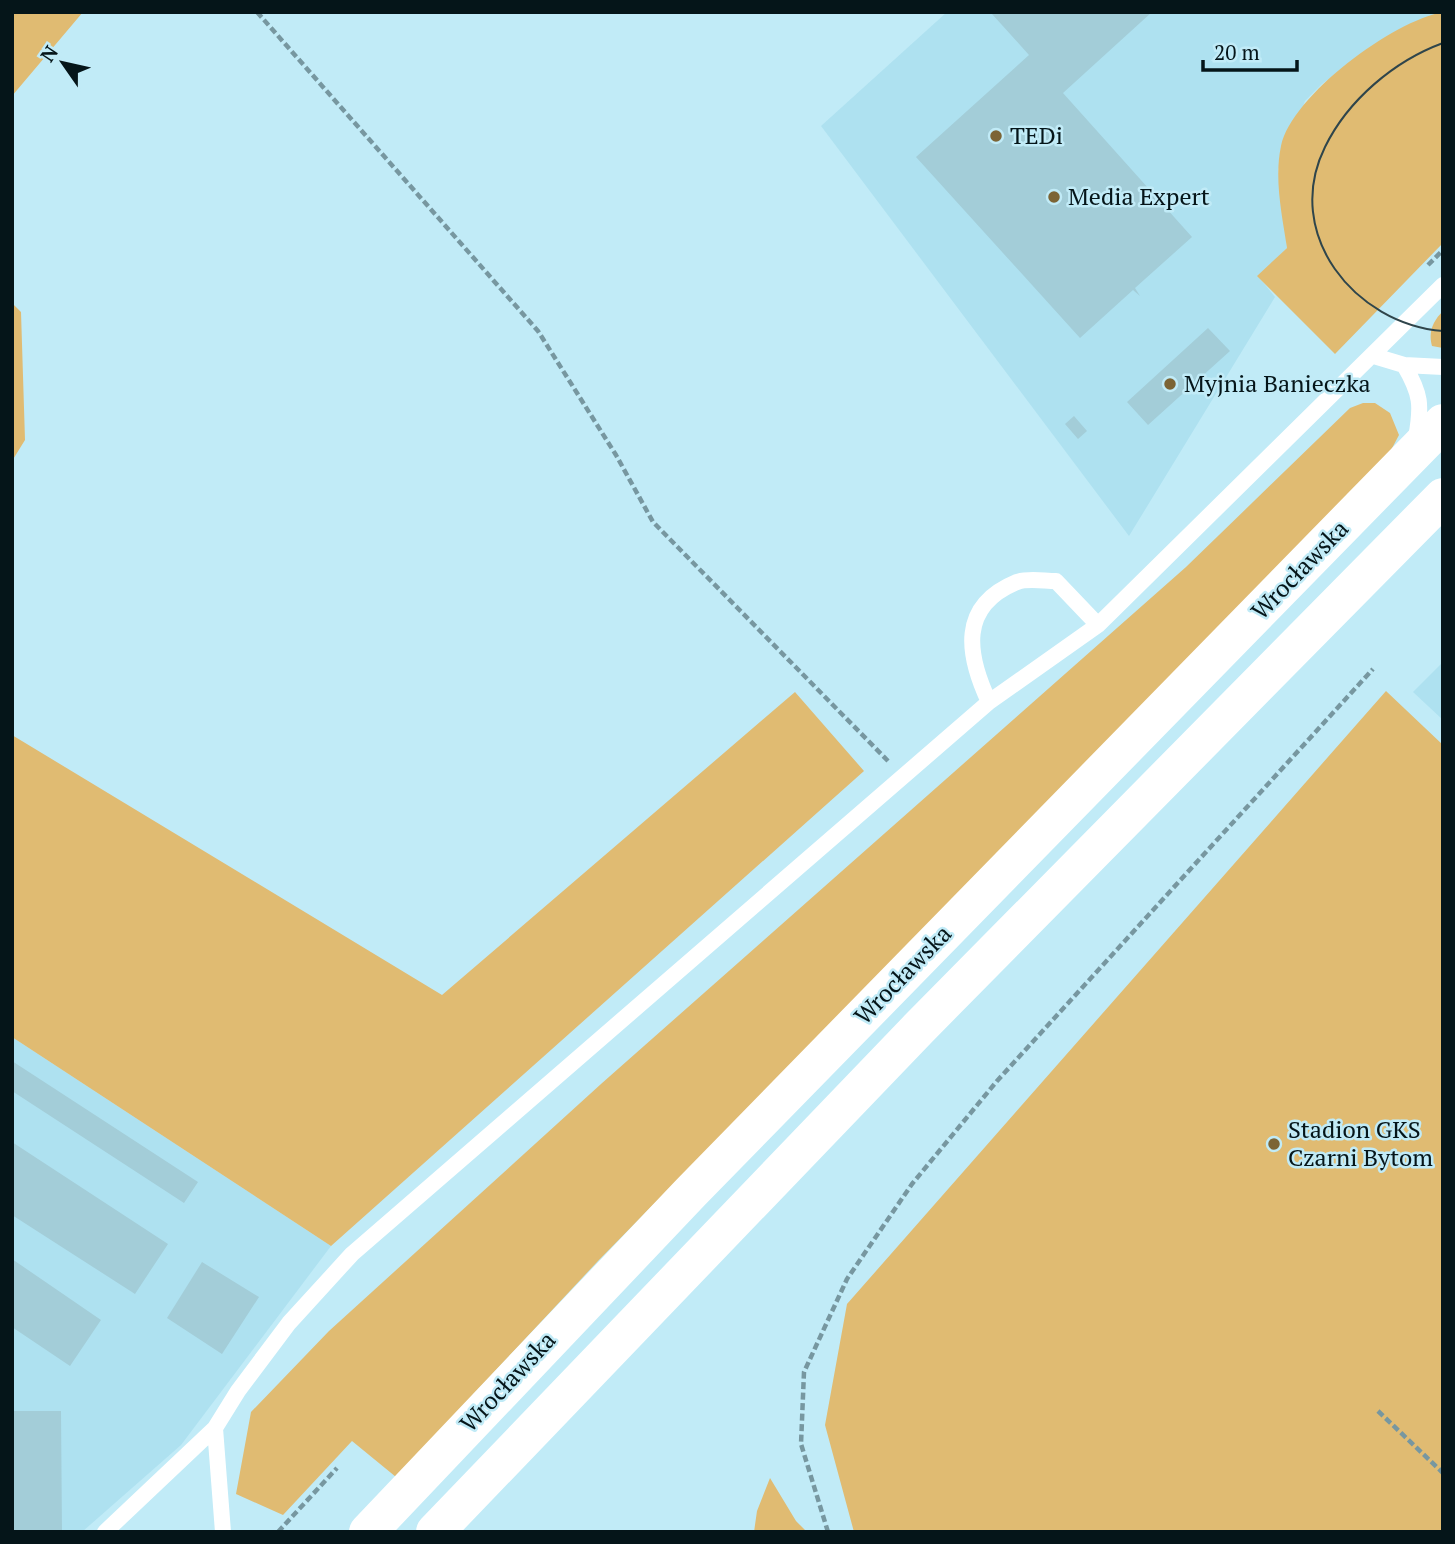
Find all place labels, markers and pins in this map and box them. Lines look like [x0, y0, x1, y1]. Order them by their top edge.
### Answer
place label: TEDi [1010, 119, 1063, 151]
marker: TEDi [988, 128, 1004, 144]
place label: Media Expert [1068, 180, 1210, 212]
marker: Media Expert [1046, 189, 1062, 205]
place label: Myjnia Banieczka [1184, 367, 1371, 399]
marker: Myjnia Banieczka [1162, 376, 1178, 392]
place label: Stadion GKS Czarni Bytom [1288, 1113, 1433, 1173]
marker: Stadion GKS Czarni Bytom [1266, 1136, 1282, 1152]

